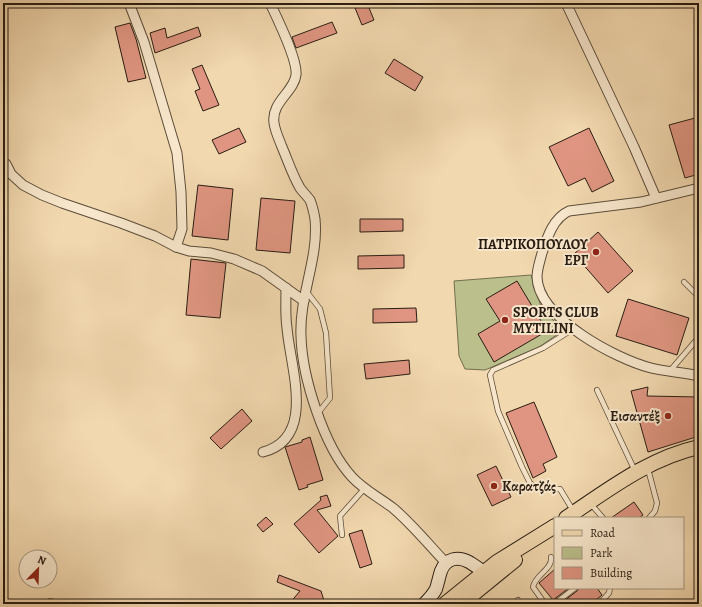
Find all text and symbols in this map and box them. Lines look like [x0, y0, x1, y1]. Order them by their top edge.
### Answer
place label: ΠΑΤΡΙΚΟΠΟΥΛΟΥ ΕΡΓ [478, 235, 589, 270]
marker: ΠΑΤΡΙΚΟΠΟΥΛΟΥ ΕΡΓ [591, 247, 601, 257]
place label: SPORTS CLUB MYTILINI [513, 303, 599, 338]
marker: SPORTS CLUB MYTILINI [500, 315, 510, 325]
place label: Εισαντέξ [610, 407, 661, 426]
marker: Εισαντέξ [663, 411, 673, 421]
place label: Καρατζάς [502, 477, 556, 496]
marker: Καρατζάς [489, 481, 499, 491]
legend [554, 517, 684, 589]
text: Road [590, 525, 616, 541]
text: Park [590, 545, 613, 561]
north arrow [18, 549, 58, 589]
text: N [35, 552, 48, 569]
text: Building [590, 565, 632, 581]

